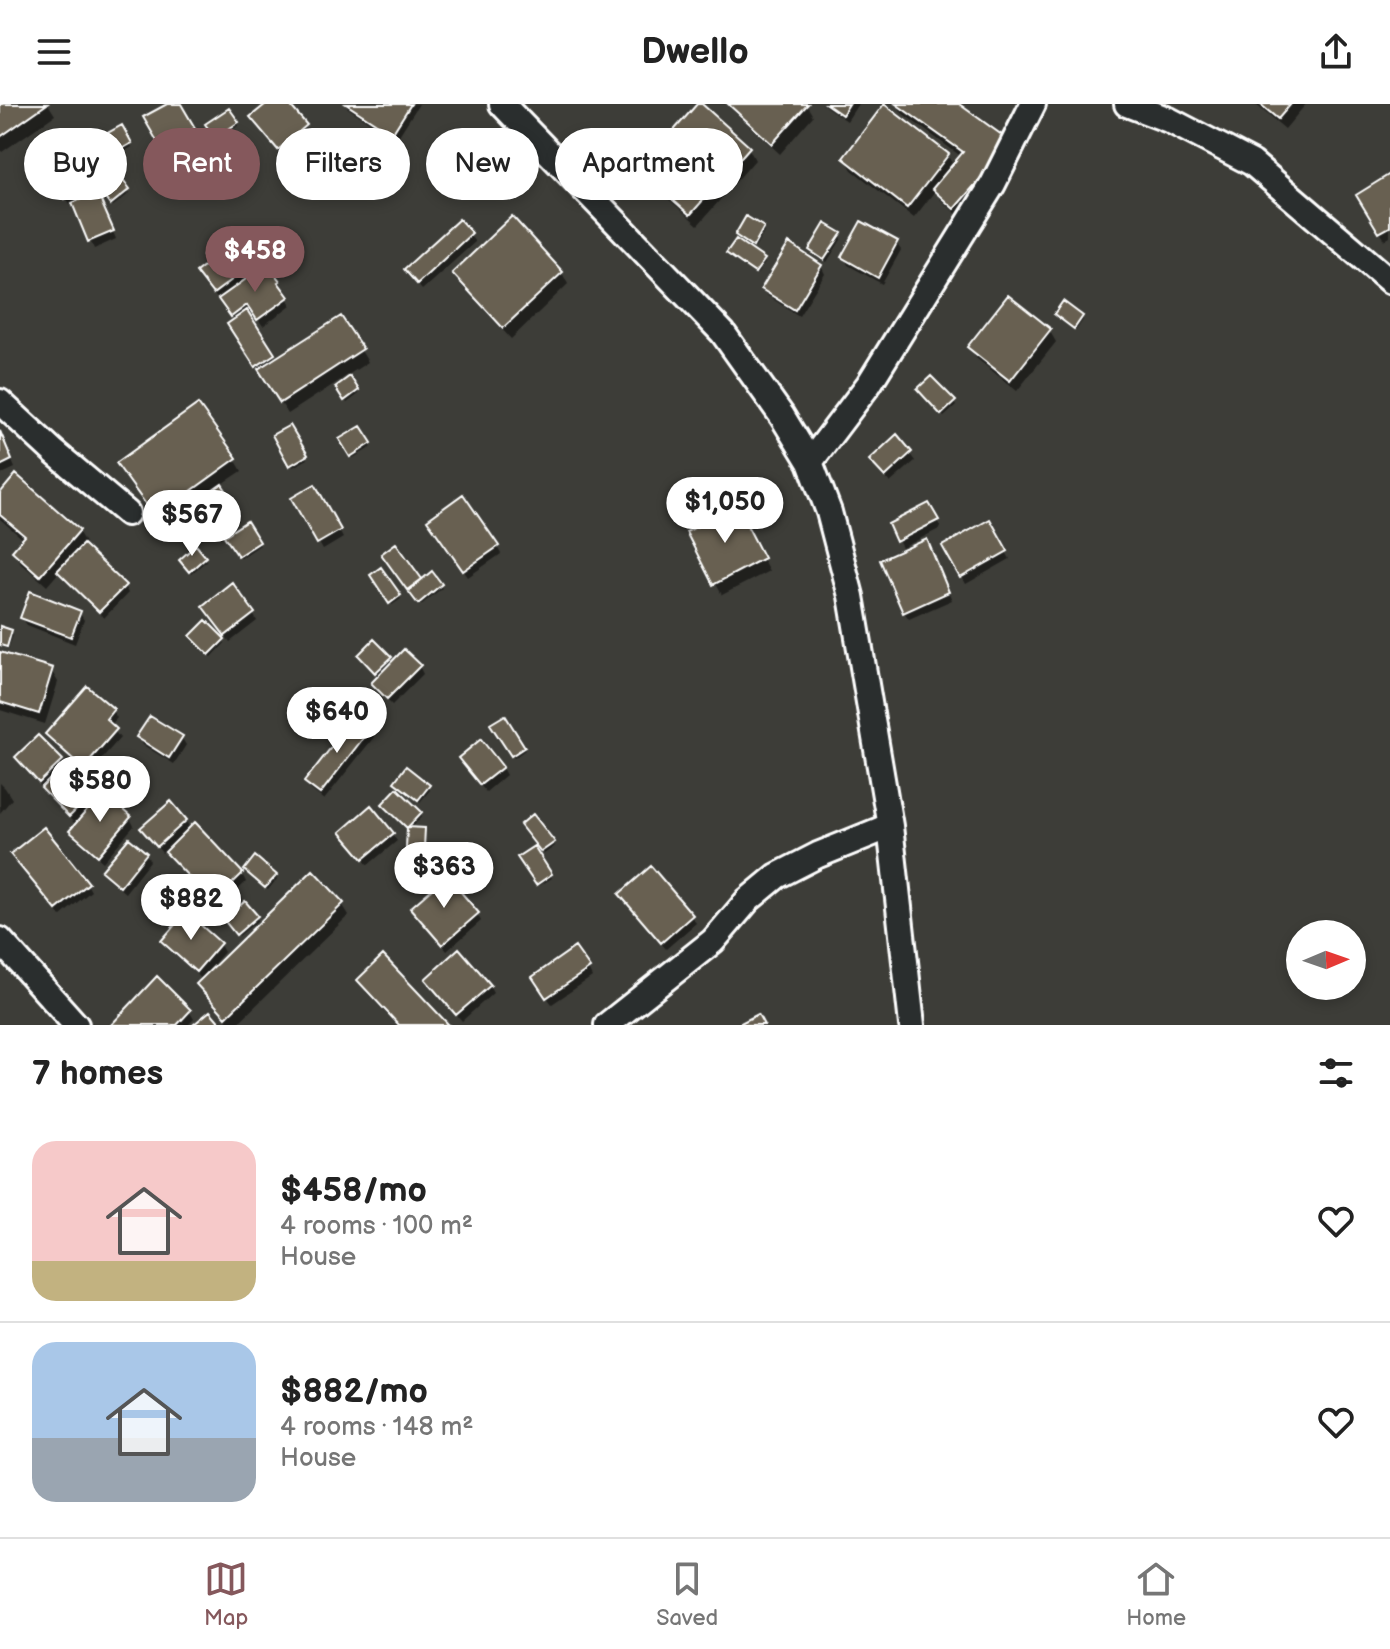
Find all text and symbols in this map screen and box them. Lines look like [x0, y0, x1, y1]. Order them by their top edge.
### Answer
icon: menu [32, 30, 76, 74]
icon: share [1314, 30, 1358, 74]
text: Dwello [641, 31, 749, 74]
chip: Buy [24, 128, 127, 200]
chip: Rent [143, 128, 260, 200]
chip: Filters [276, 128, 410, 200]
chip: New [426, 128, 539, 200]
chip: Apartment [555, 128, 743, 200]
pin: $458 [208, 226, 302, 294]
text: $458 [223, 236, 287, 267]
pin: $1,050 [660, 477, 790, 545]
text: $1,050 [684, 487, 766, 518]
pin: $567 [145, 490, 239, 558]
text: $567 [161, 500, 223, 531]
pin: $640 [290, 687, 384, 755]
text: $640 [305, 697, 369, 728]
pin: $580 [53, 756, 147, 824]
text: $580 [68, 766, 132, 797]
pin: $363 [397, 842, 491, 910]
text: $363 [412, 852, 476, 883]
pin: $882 [144, 874, 238, 942]
text: $882 [159, 884, 223, 915]
north arrow [1286, 920, 1366, 1000]
map controls [1286, 920, 1366, 1000]
icon: filters [1314, 1051, 1358, 1095]
text: 7 homes [32, 1053, 163, 1094]
text: $458/mo [280, 1170, 427, 1211]
icon: home [96, 1173, 192, 1269]
icon: heart [1314, 1199, 1358, 1243]
text: 4 rooms · 100 m² [280, 1211, 473, 1242]
text: House [280, 1242, 356, 1273]
text: $882/mo [280, 1371, 428, 1412]
icon: home [96, 1374, 192, 1470]
icon: heart [1314, 1400, 1358, 1444]
text: 4 rooms · 148 m² [280, 1412, 473, 1443]
text: House [280, 1443, 356, 1474]
tab: Map [204, 1557, 248, 1632]
tab: Saved [656, 1557, 718, 1632]
tab: Home [1126, 1557, 1186, 1632]

